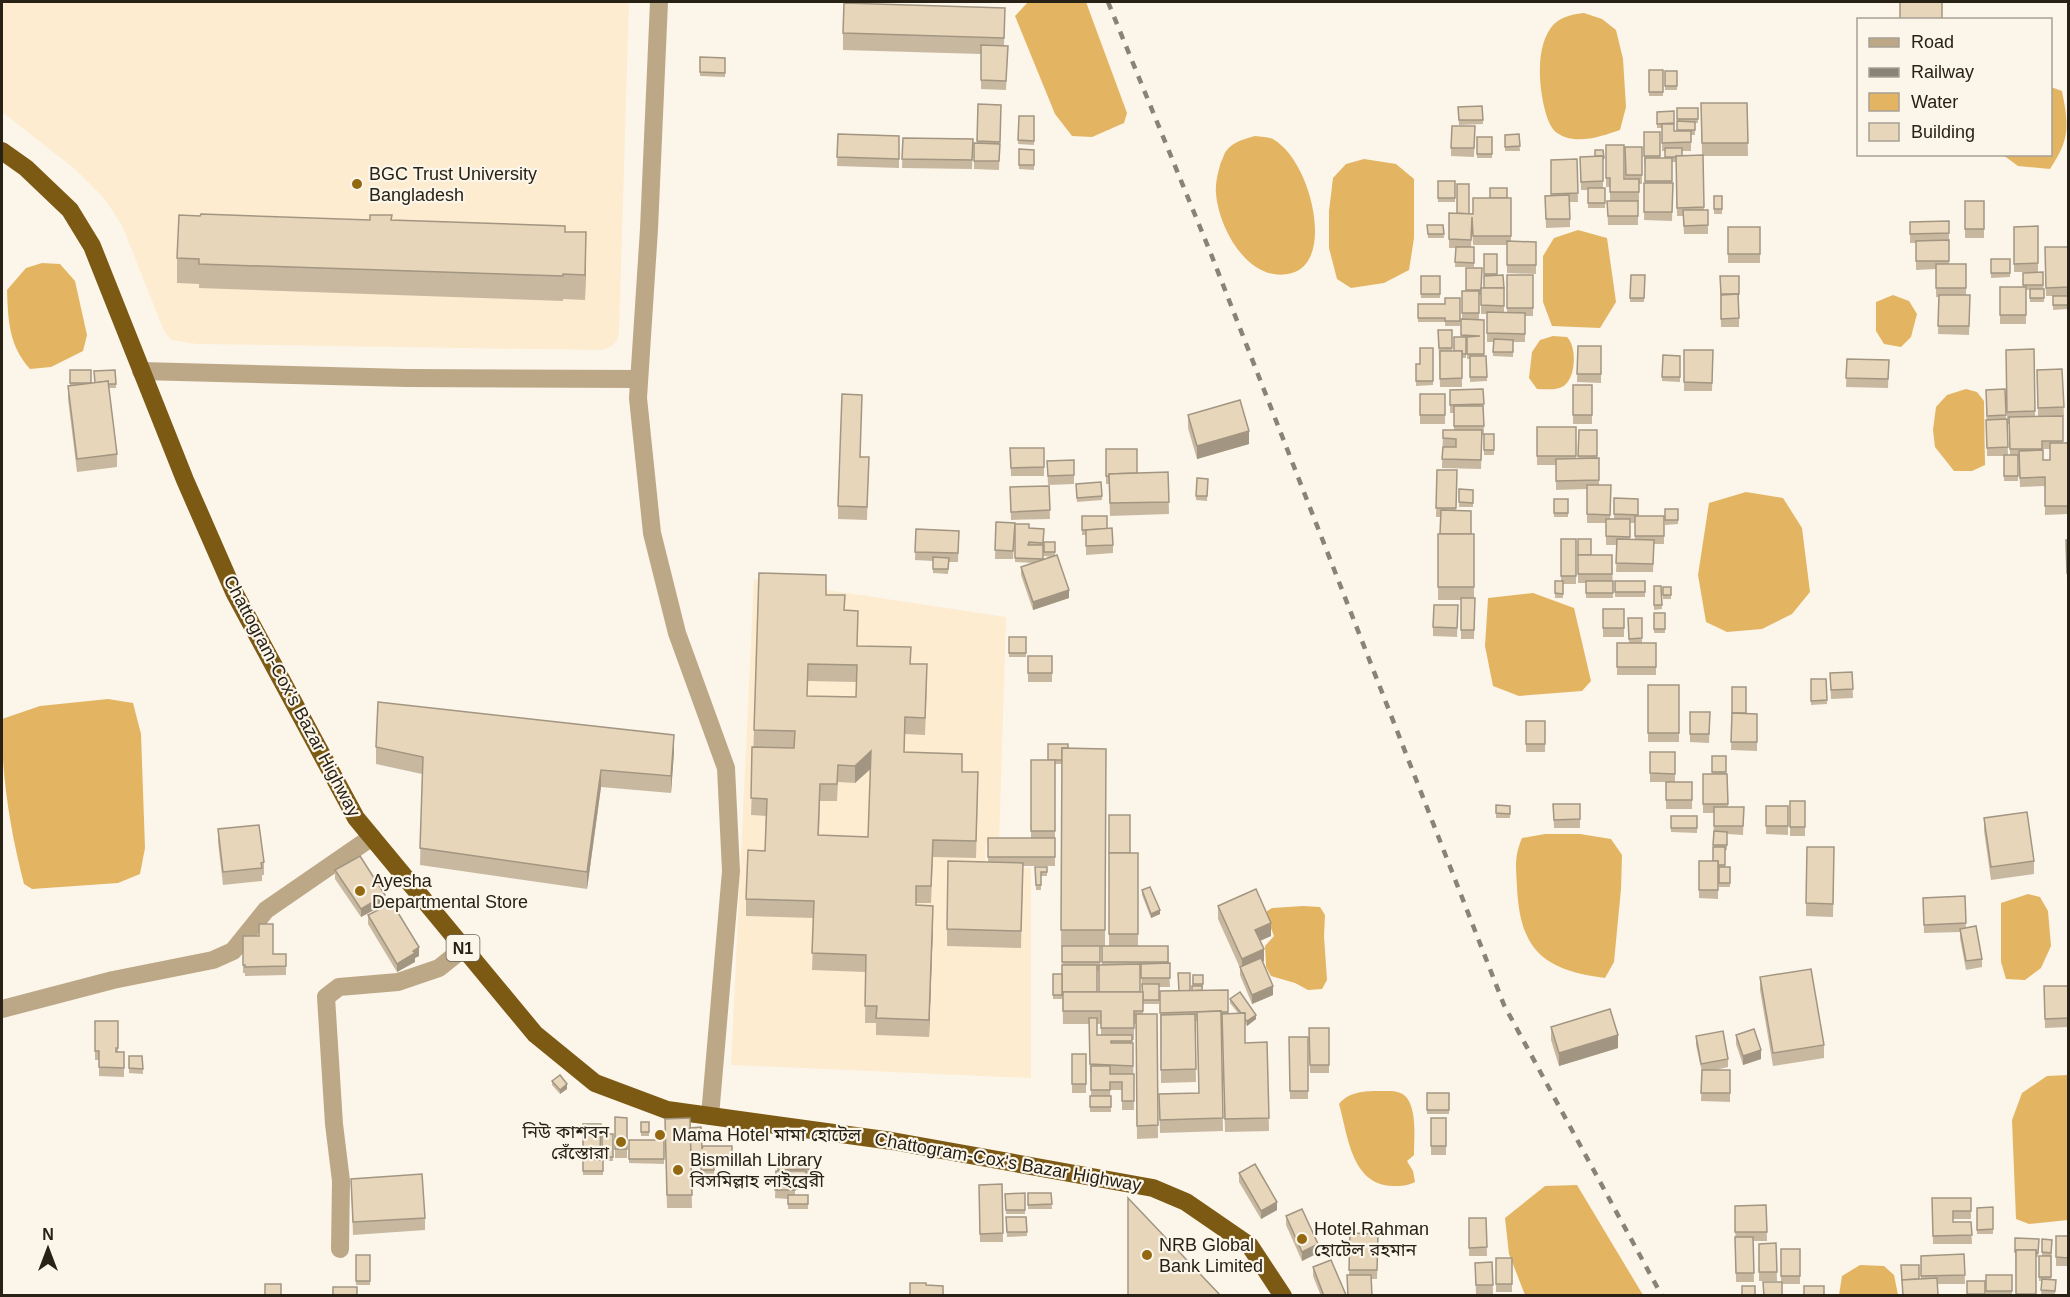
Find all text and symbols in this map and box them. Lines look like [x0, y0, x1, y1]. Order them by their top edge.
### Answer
legend [1857, 18, 2052, 156]
text: Road [1911, 32, 1954, 52]
text: Railway [1911, 62, 1974, 82]
text: Water [1911, 92, 1958, 112]
text: Building [1911, 122, 1975, 142]
place label: BGC Trust University Bangladesh [369, 164, 537, 205]
marker: BGC Trust University Bangladesh [350, 177, 364, 191]
street label: Chattogram-Cox's Bazar Highway [220, 572, 364, 820]
place label: Ayesha Departmental Store [372, 871, 528, 912]
marker: Ayesha Departmental Store [353, 884, 367, 898]
road number: N1 [446, 935, 480, 961]
place label: নিউ কাশবন রেঁস্তোরা [521, 1122, 610, 1163]
place label: Mama Hotel মামা হোটেল [672, 1125, 862, 1145]
marker: Mama Hotel মামা হোটেল [653, 1128, 667, 1142]
street label: Chattogram-Cox's Bazar Highway [873, 1129, 1143, 1195]
marker: নিউ কাশবন রেঁস্তোরা [614, 1135, 628, 1149]
place label: Bismillah Library বিসমিল্লাহ লাইব্রেরী [689, 1150, 824, 1191]
marker: Bismillah Library বিসমিল্লাহ লাইব্রেরী [671, 1163, 685, 1177]
north arrow [18, 1219, 78, 1279]
place label: Hotel Rahman হোটেল রহমান [1314, 1219, 1429, 1260]
text: N [42, 1226, 54, 1243]
marker: Hotel Rahman হোটেল রহমান [1295, 1232, 1309, 1246]
place label: NRB Global Bank Limited [1159, 1235, 1263, 1276]
marker: NRB Global Bank Limited [1140, 1248, 1154, 1262]

